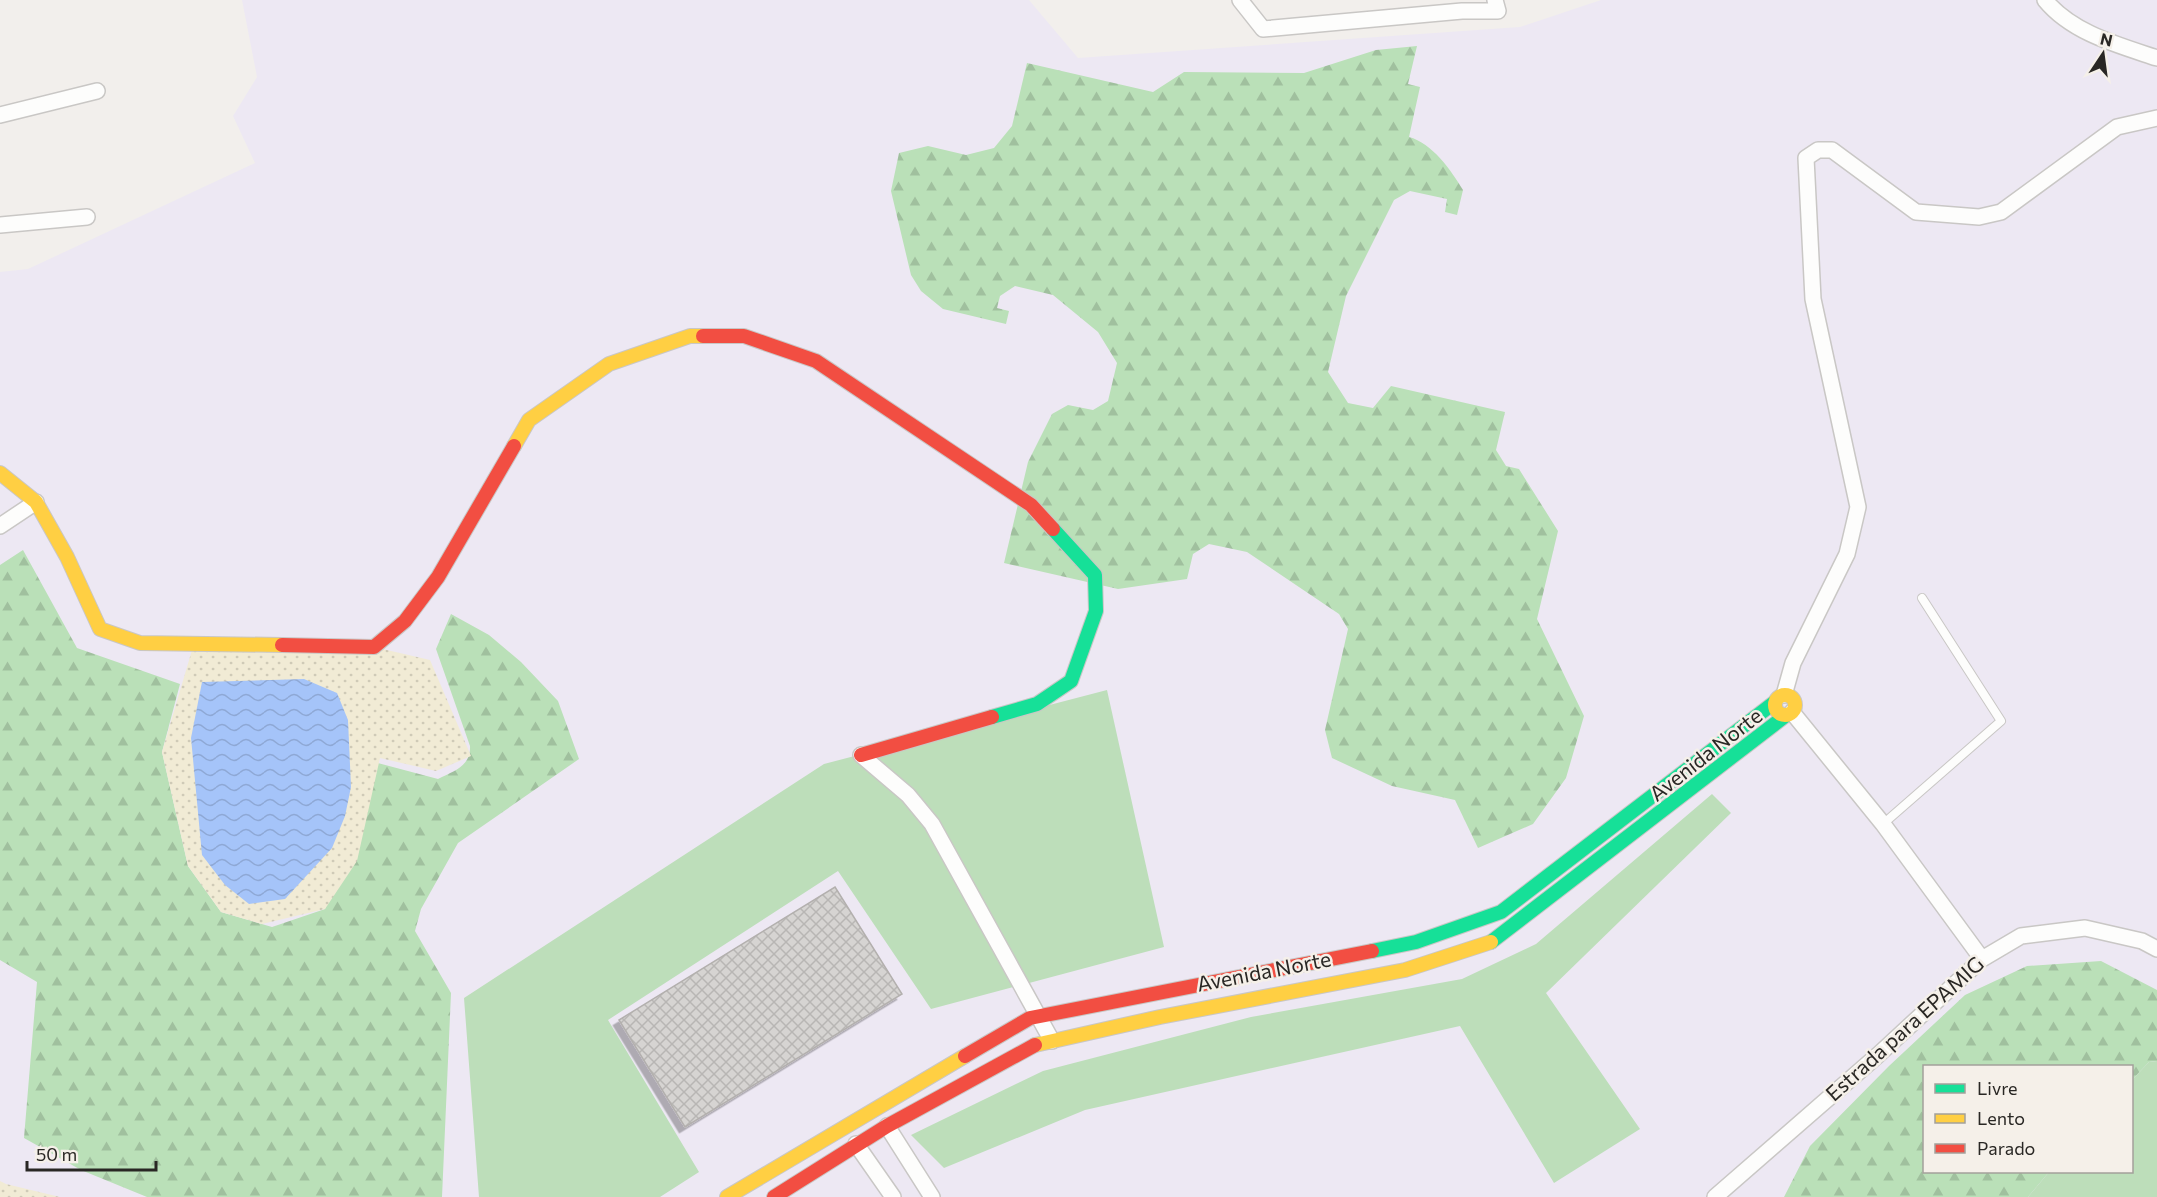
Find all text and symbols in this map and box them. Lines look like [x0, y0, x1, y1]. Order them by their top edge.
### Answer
north arrow [2073, 24, 2133, 84]
text: N [2099, 28, 2114, 50]
street label: Avenida Norte [1644, 702, 1766, 806]
street label: Avenida Norte [1195, 945, 1333, 996]
street label: Estrada para EPAMIG [1820, 950, 1988, 1105]
legend [1923, 1065, 2133, 1173]
text: Livre [1977, 1077, 2018, 1099]
text: Lento [1977, 1107, 2025, 1129]
scale bar [27, 1134, 156, 1172]
text: Parado [1977, 1137, 2035, 1159]
text: 50 m [36, 1143, 77, 1165]

